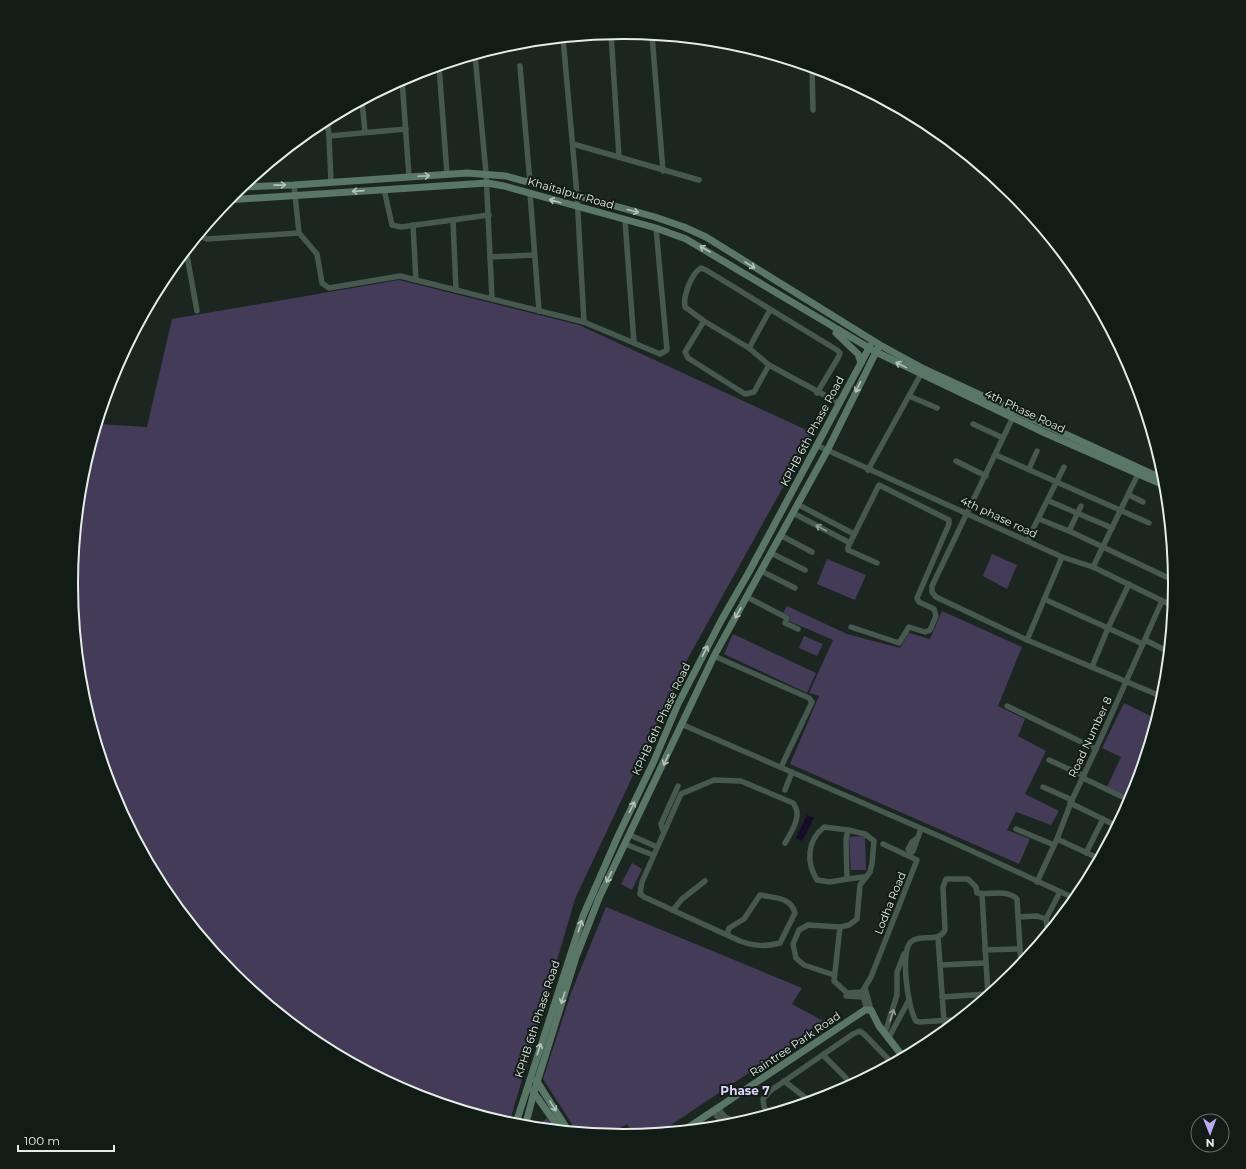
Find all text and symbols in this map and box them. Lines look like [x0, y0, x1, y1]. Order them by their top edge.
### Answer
one-way arrow [417, 172, 430, 179]
street label: Khaitalpur Road [526, 174, 616, 212]
one-way arrow [273, 181, 286, 189]
one-way arrow [352, 188, 365, 195]
one-way arrow [549, 196, 562, 204]
one-way arrow [626, 208, 639, 216]
one-way arrow [699, 245, 711, 253]
one-way arrow [744, 261, 756, 269]
one-way arrow [896, 361, 908, 368]
street label: KPHB 6th Phase Road [777, 374, 847, 488]
one-way arrow [854, 381, 861, 393]
street label: 4th Phase Road [982, 386, 1068, 436]
street label: 4th phase road [958, 493, 1040, 541]
one-way arrow [816, 524, 828, 531]
one-way arrow [733, 607, 741, 619]
one-way arrow [702, 646, 710, 658]
street label: KPHB 6th Phase Road [629, 660, 693, 778]
street label: Road Number 8 [1065, 694, 1115, 780]
one-way arrow [661, 753, 669, 765]
one-way arrow [629, 801, 636, 813]
one-way arrow [605, 870, 612, 882]
street label: Lodha Road [871, 870, 909, 936]
one-way arrow [576, 920, 584, 932]
street label: KPHB 6th Phase Road [511, 958, 563, 1080]
one-way arrow [559, 991, 566, 1004]
street label: Raintree Park Road [747, 1008, 843, 1080]
one-way arrow [889, 1008, 896, 1021]
one-way arrow [536, 1043, 543, 1056]
district label: Phase 7 [720, 1083, 770, 1098]
one-way arrow [549, 1100, 557, 1111]
north arrow [1190, 1113, 1230, 1153]
scale bar [18, 1127, 114, 1153]
text: 100 m [24, 1133, 60, 1148]
text: N [1206, 1136, 1215, 1150]

